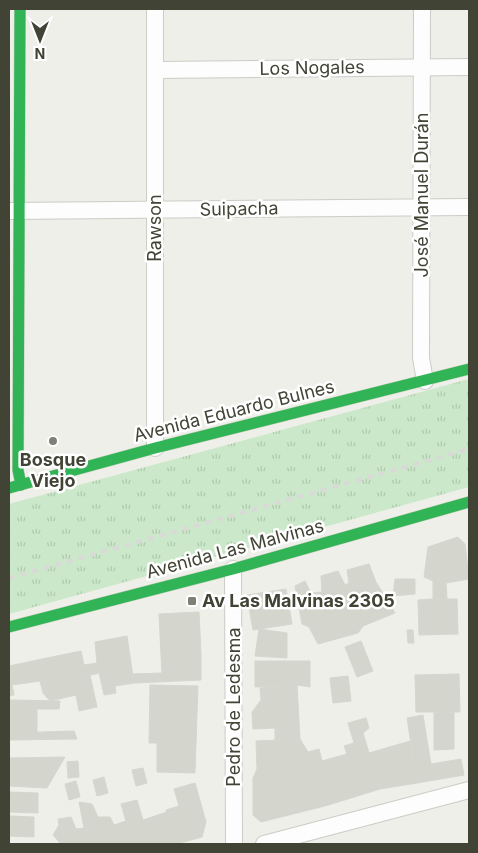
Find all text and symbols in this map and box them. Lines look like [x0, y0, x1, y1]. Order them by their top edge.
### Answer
north arrow [15, 15, 65, 65]
text: N [35, 45, 45, 62]
street label: Los Nogales [259, 56, 365, 79]
street label: José Manuel Durán [411, 113, 432, 277]
street label: Rawson [144, 194, 165, 262]
street label: Suipacha [199, 197, 279, 220]
street label: Avenida Eduardo Bulnes [131, 375, 336, 446]
marker: Bosque Viejo [47, 435, 59, 447]
place label: Bosque Viejo [20, 449, 86, 491]
street label: Avenida Las Malvinas [144, 515, 326, 582]
place label: Av Las Malvinas 2305 [202, 590, 395, 611]
marker: Av Las Malvinas 2305 [186, 595, 198, 607]
street label: Pedro de Ledesma [223, 627, 244, 787]

